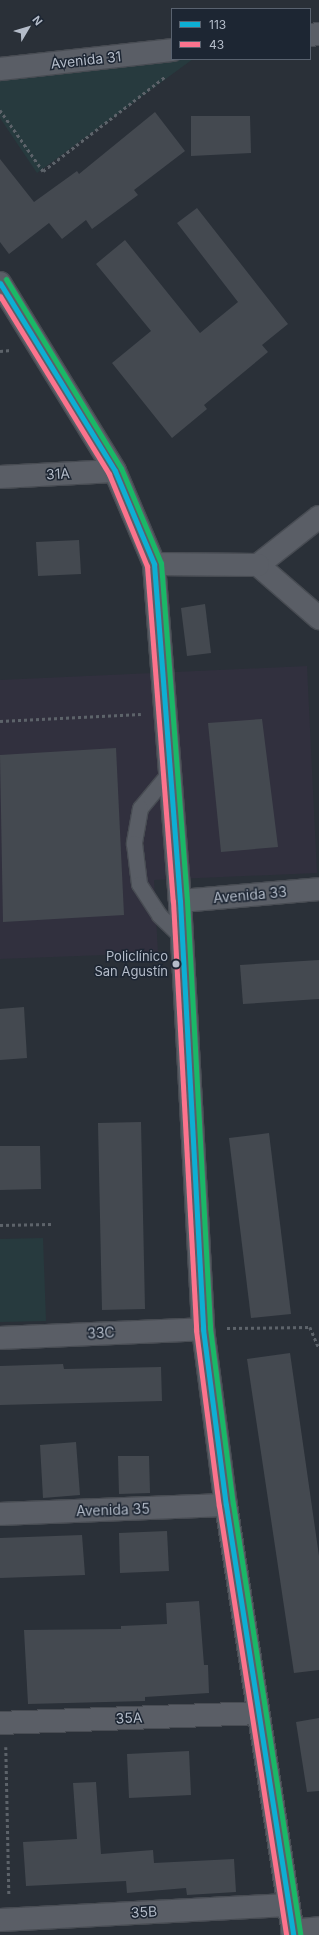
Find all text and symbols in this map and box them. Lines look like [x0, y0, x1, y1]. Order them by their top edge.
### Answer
north arrow [8, 8, 48, 48]
legend [171, 8, 311, 60]
text: N [29, 13, 46, 28]
text: 113 [209, 17, 226, 32]
text: 43 [209, 37, 224, 52]
street label: Avenida 31 [50, 48, 122, 72]
street label: 31A [46, 465, 70, 483]
street label: Avenida 33 [213, 883, 287, 907]
place label: Policlínico San Agustín [94, 949, 168, 980]
marker: Policlínico San Agustín [171, 959, 181, 969]
street label: 33C [87, 1324, 115, 1342]
street label: Avenida 35 [76, 1500, 150, 1520]
street label: 35A [115, 1709, 143, 1727]
street label: 35B [130, 1903, 158, 1921]

